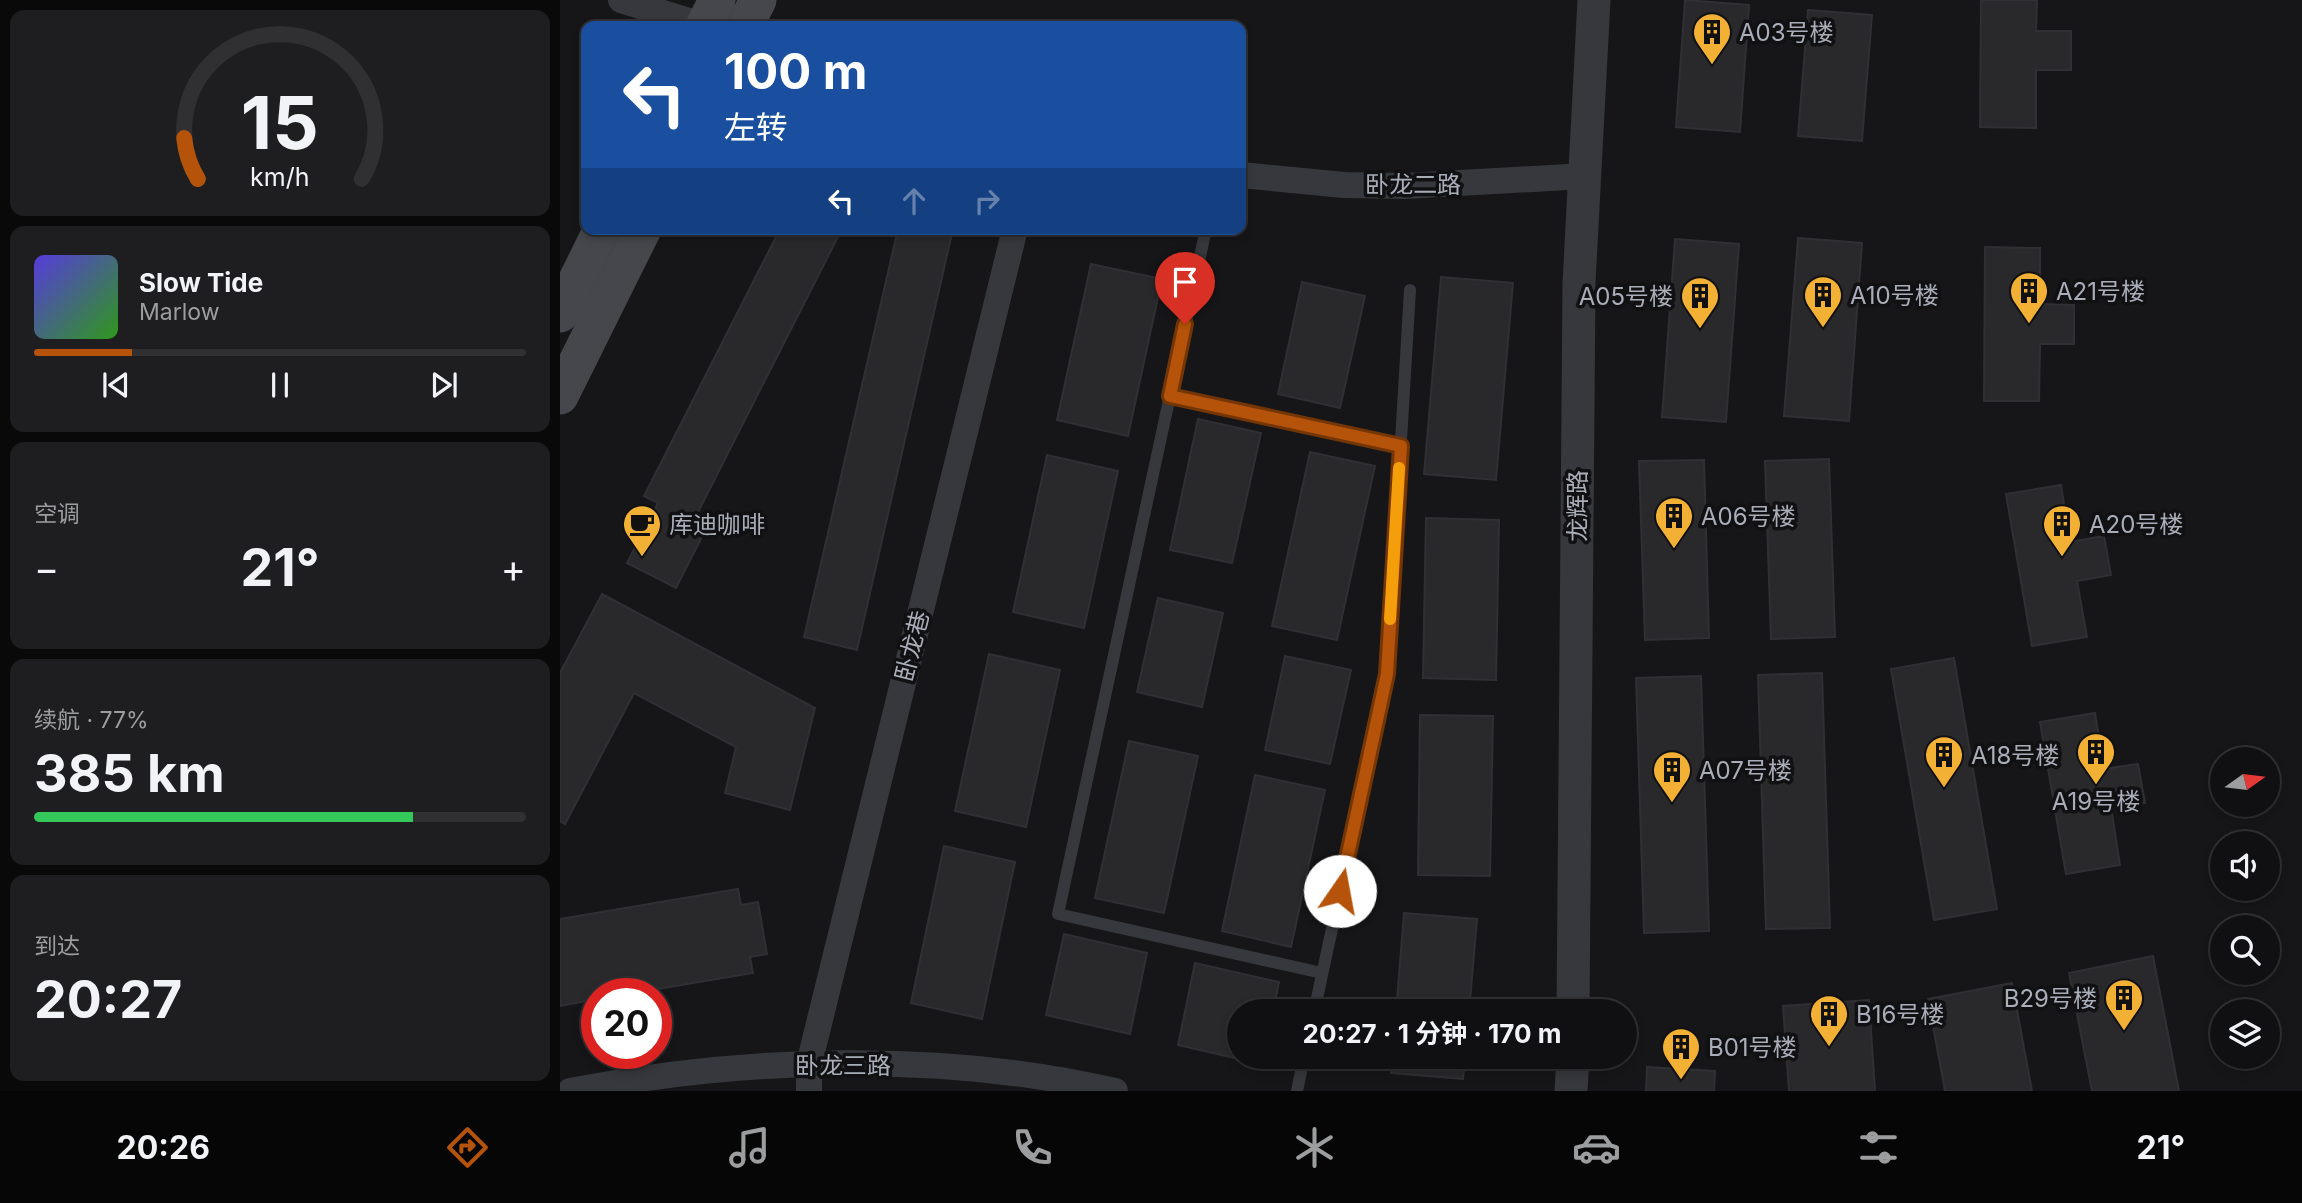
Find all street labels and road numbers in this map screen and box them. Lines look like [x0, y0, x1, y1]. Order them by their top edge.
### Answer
street label: 卧龙二路 [1365, 170, 1461, 199]
street label: 龙辉路 [1563, 470, 1592, 542]
street label: 卧龙巷 [889, 608, 935, 684]
street label: 卧龙三路 [795, 1051, 891, 1080]

